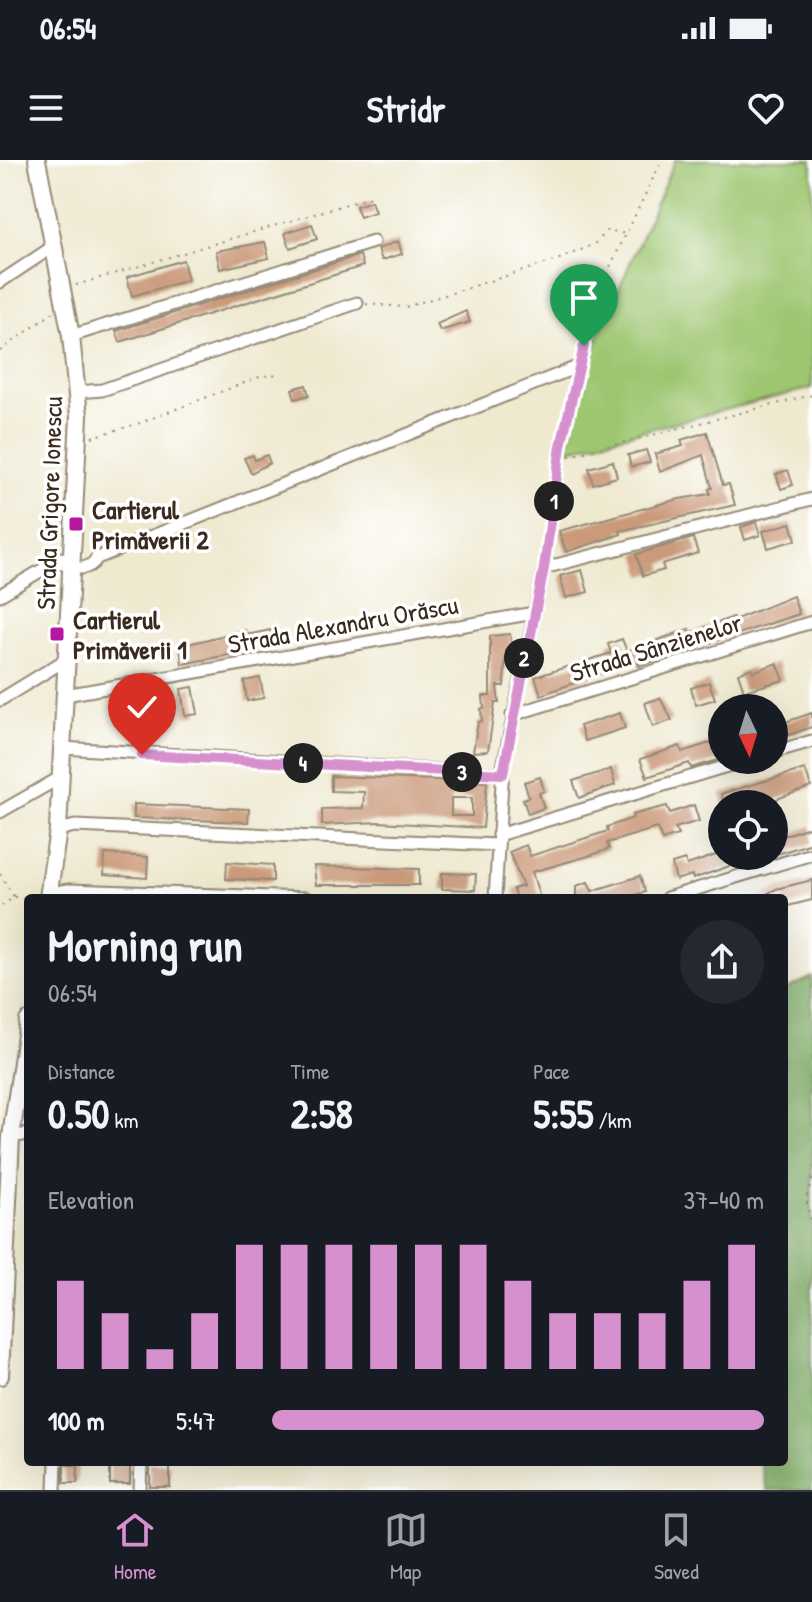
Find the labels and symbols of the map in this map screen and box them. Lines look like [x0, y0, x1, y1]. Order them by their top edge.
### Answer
pin [550, 264, 618, 346]
street label: Strada Grigore Ionescu [28, 396, 70, 610]
pin: 1 [534, 481, 574, 521]
place label: Cartierul Primăverii 2 [92, 492, 210, 557]
marker: Cartierul Primăverii 2 [67, 515, 85, 533]
street label: Strada Alexandru Orăscu [225, 587, 461, 661]
place label: Cartierul Primăverii 1 [73, 602, 187, 667]
street label: Strada Sânzienelor [566, 604, 746, 690]
marker: Cartierul Primăverii 1 [48, 625, 66, 643]
pin: 2 [504, 638, 544, 678]
pin [108, 673, 176, 755]
north arrow [708, 694, 788, 774]
pin: 4 [283, 743, 323, 783]
pin: 3 [442, 752, 482, 792]

